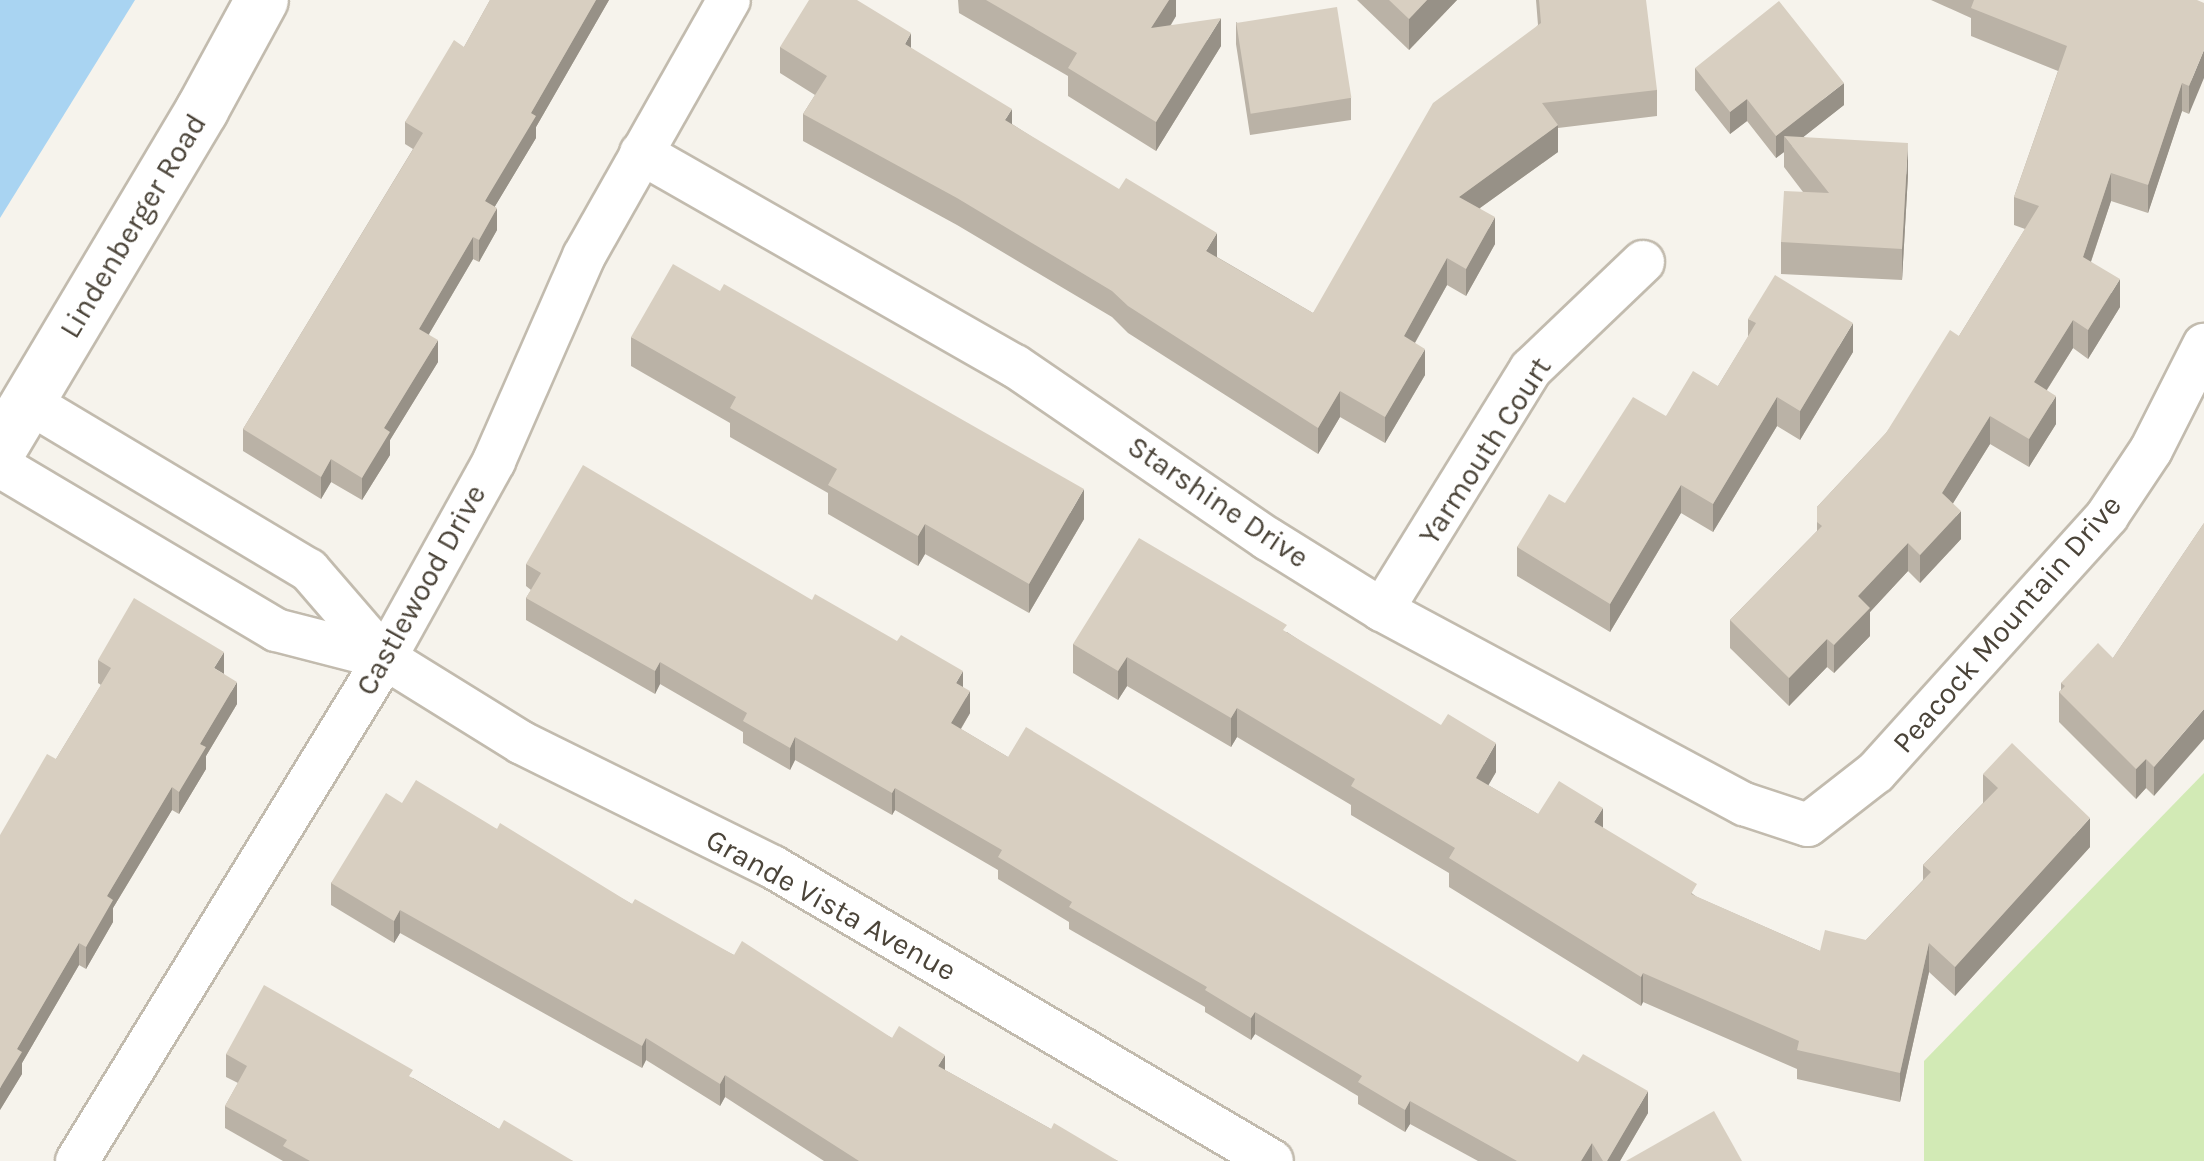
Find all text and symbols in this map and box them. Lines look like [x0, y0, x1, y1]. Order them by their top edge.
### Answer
street label: Lindenberger Road [52, 107, 214, 345]
street label: Yarmouth Court [1411, 351, 1559, 551]
street label: Starshine Drive [1121, 428, 1315, 576]
street label: Castlewood Drive [348, 478, 494, 702]
street label: Peacock Mountain Drive [1885, 488, 2129, 760]
street label: Grande Vista Avenue [700, 821, 962, 989]

